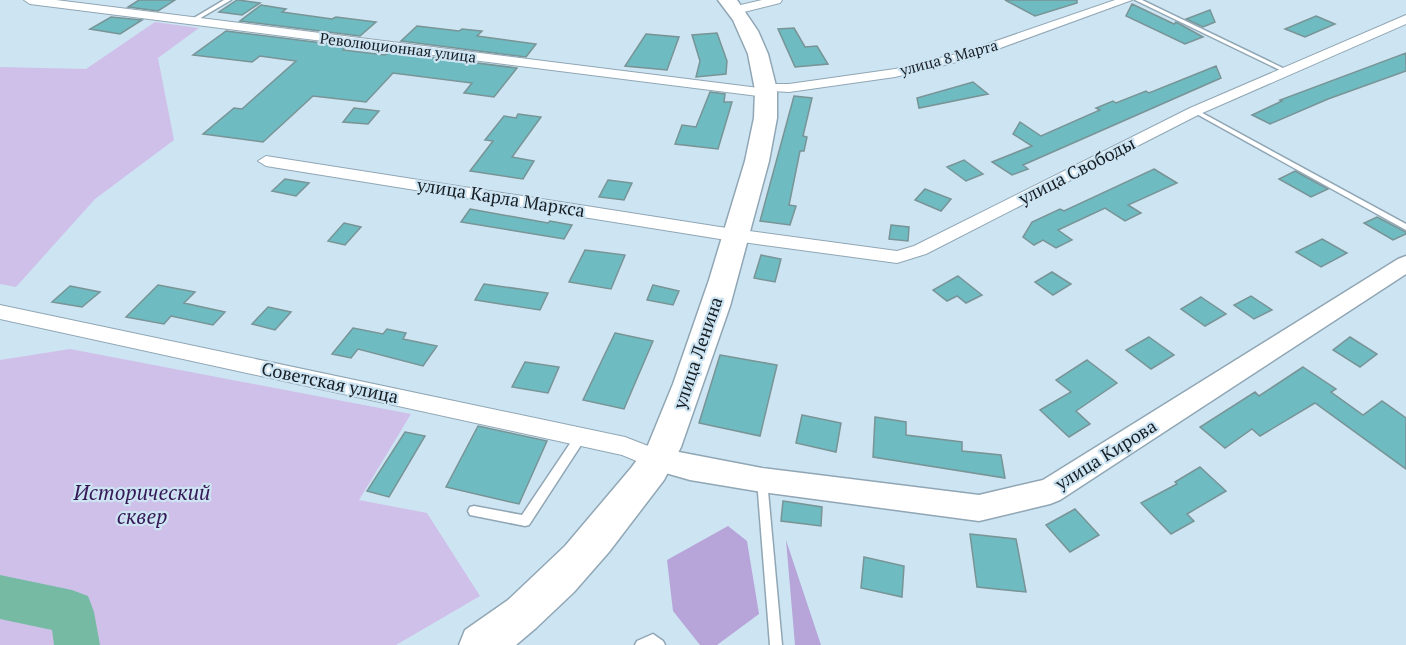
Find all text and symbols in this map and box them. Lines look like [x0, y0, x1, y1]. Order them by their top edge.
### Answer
street label: Революционная улица [319, 27, 478, 67]
street label: улица 8 Марта [897, 34, 1000, 80]
street label: улица Свободы [1013, 130, 1139, 210]
street label: улица Карла Маркса [415, 172, 587, 222]
street label: улица Ленина [666, 293, 727, 413]
street label: Советская улица [260, 356, 401, 408]
street label: улица Кирова [1049, 413, 1161, 495]
park label: Исторический сквер [73, 478, 210, 530]

